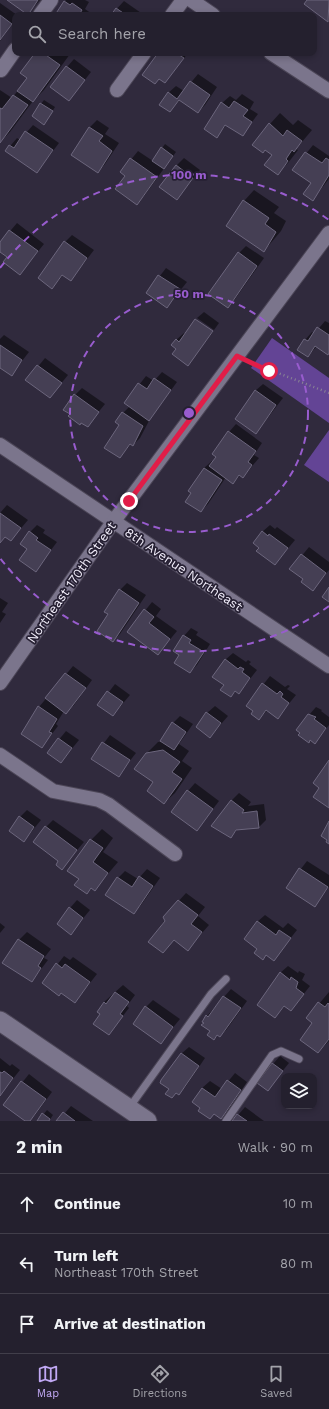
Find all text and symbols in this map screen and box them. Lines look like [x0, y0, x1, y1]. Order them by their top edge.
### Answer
search box [12, 12, 317, 56]
icon: search [26, 23, 48, 45]
text: Search here [58, 25, 146, 43]
text: 100 m [171, 168, 207, 182]
text: 50 m [174, 287, 204, 301]
route start [260, 362, 278, 380]
centre of rings [182, 406, 196, 420]
route end [120, 492, 138, 510]
street label: Northeast 170th Street [24, 518, 119, 646]
street label: 8th Avenue Northeast [122, 524, 246, 615]
map controls [281, 1073, 317, 1109]
button: layers [281, 1073, 317, 1109]
text: 2 min [16, 1137, 62, 1157]
text: Walk · 90 m [238, 1140, 313, 1155]
icon: ahead [16, 1193, 38, 1215]
text: Continue [54, 1195, 121, 1213]
text: 10 m [283, 1196, 313, 1211]
text: Turn left [54, 1247, 118, 1265]
icon: left [16, 1253, 38, 1275]
text: 80 m [280, 1256, 313, 1271]
text: Northeast 170th Street [54, 1265, 198, 1280]
icon: arrive [16, 1313, 38, 1335]
text: Arrive at destination [54, 1315, 206, 1333]
tab: Map [37, 1363, 59, 1400]
tab: Directions [133, 1363, 187, 1400]
tab: Saved [260, 1363, 292, 1400]

